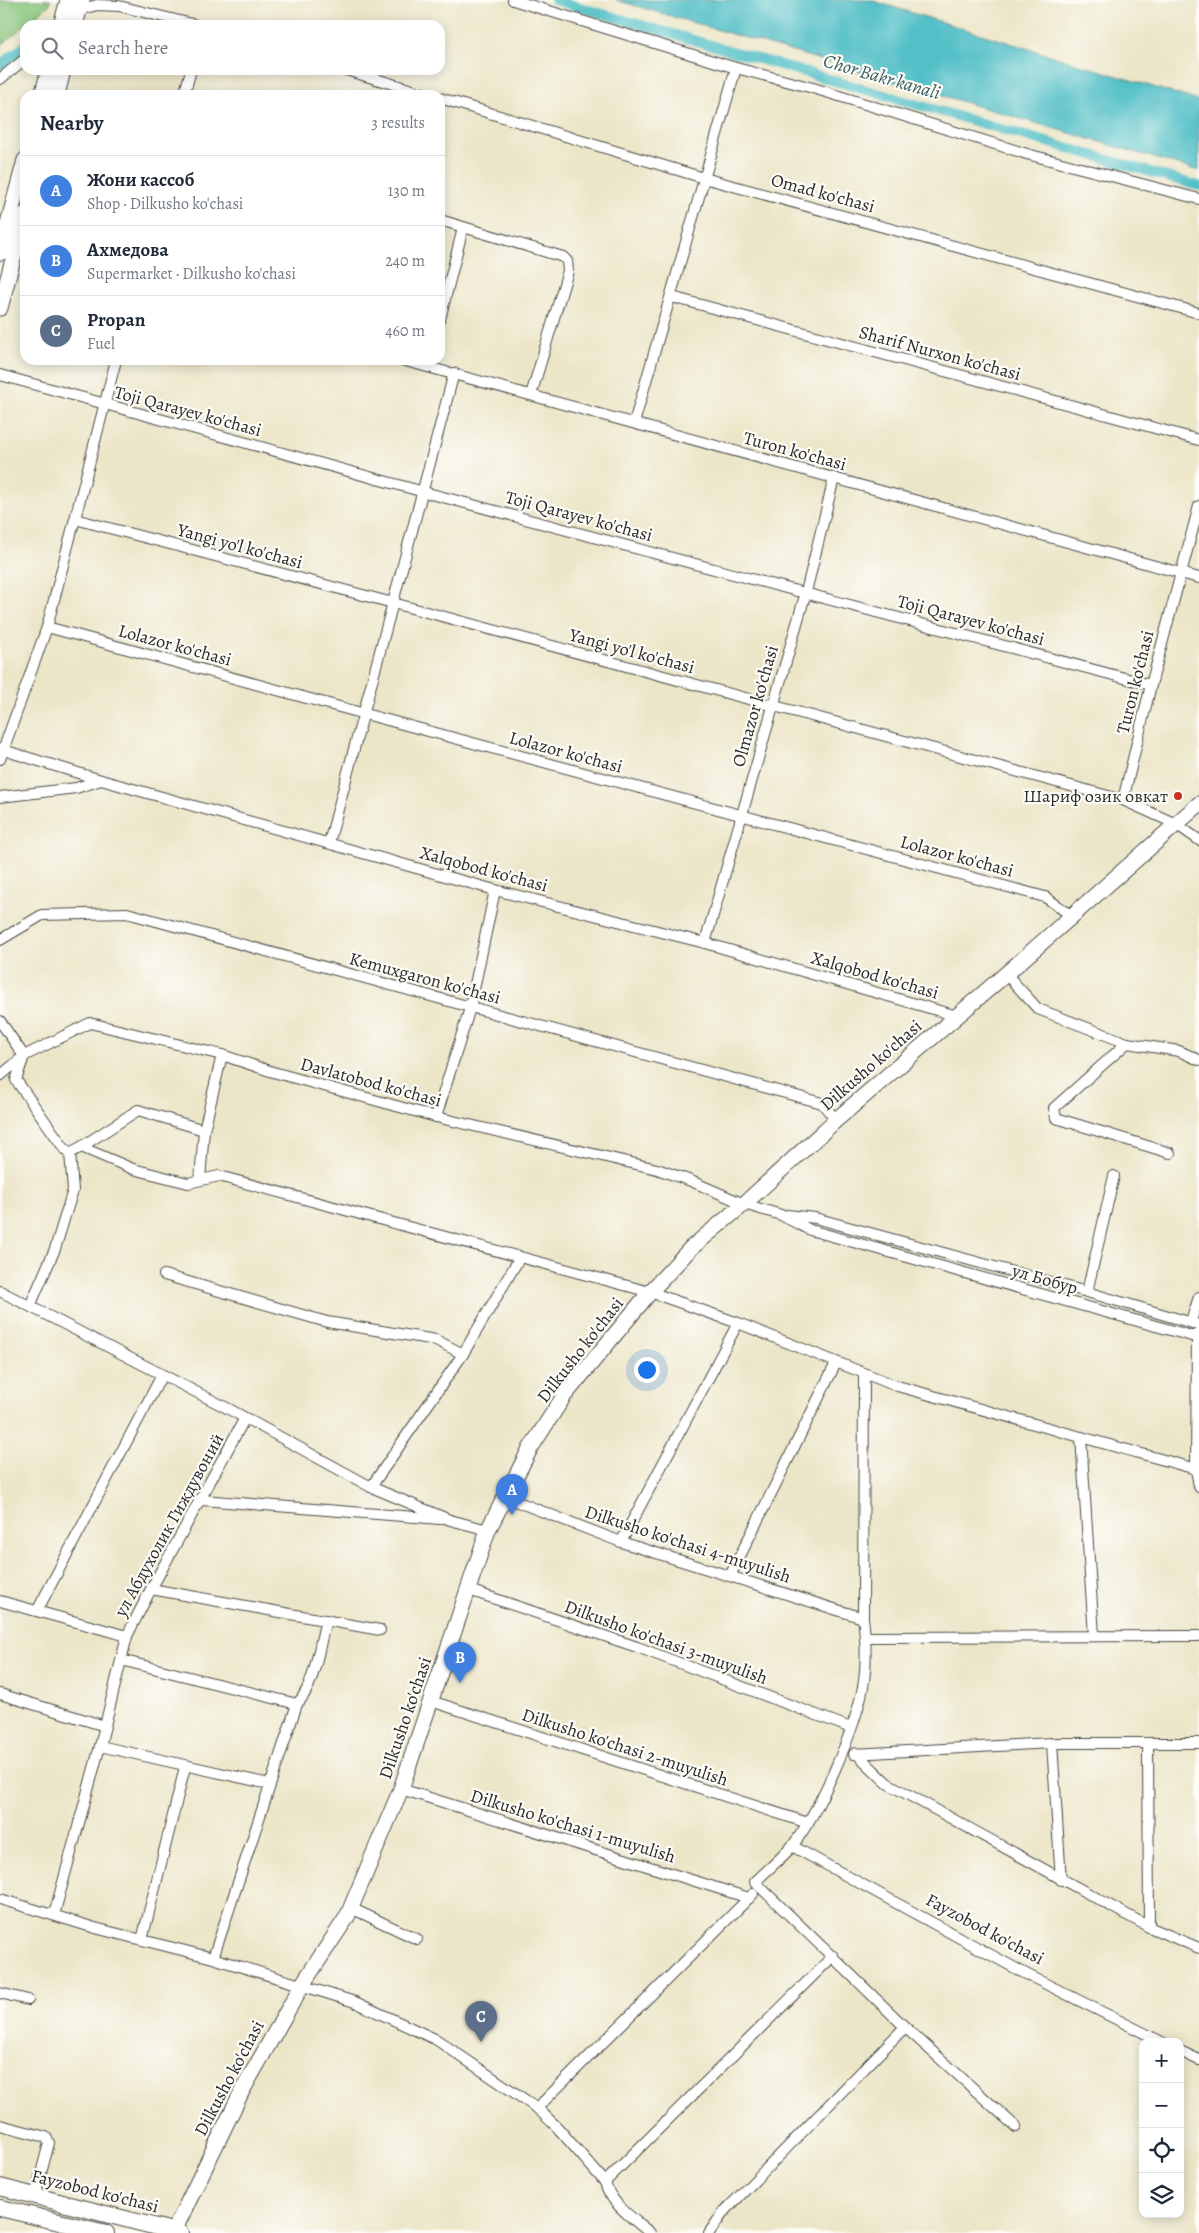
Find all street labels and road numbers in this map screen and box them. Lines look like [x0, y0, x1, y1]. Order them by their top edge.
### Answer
street label: Omad ko'chasi [768, 168, 878, 218]
street label: Sharif Nurxon ko'chasi [856, 320, 1024, 386]
street label: Toji Qarayev ko'chasi [112, 380, 264, 442]
street label: Turon ko'chasi [741, 426, 849, 476]
street label: Toji Qarayev ko'chasi [503, 485, 655, 547]
street label: Yangi yo'l ko'chasi [174, 517, 305, 574]
street label: Toji Qarayev ko'chasi [895, 589, 1047, 651]
street label: Lolazor ko'chasi [116, 618, 234, 672]
street label: Yangi yo'l ko'chasi [566, 622, 697, 679]
street label: Turon ko'chasi [1111, 628, 1159, 736]
street label: Olmazor ko'chasi [726, 642, 784, 770]
street label: Lolazor ko'chasi [507, 725, 625, 779]
street label: Lolazor ko'chasi [898, 829, 1016, 883]
street label: Xalqobod ko'chasi [417, 840, 551, 898]
street label: Xalqobod ko'chasi [808, 945, 942, 1005]
street label: Kemuxgaron ko'chasi [347, 946, 503, 1010]
street label: Dilkusho ko'chasi [815, 1014, 927, 1116]
street label: Davlatobod ko'chasi [298, 1052, 444, 1112]
street label: ул Бобур [1008, 1258, 1081, 1300]
street label: Dilkusho ko'chasi [531, 1292, 629, 1408]
street label: ул Абдухолик Гиждувоний [108, 1429, 229, 1622]
street label: Dilkusho ko'chasi 4-muyulish [582, 1499, 794, 1589]
street label: Dilkusho ko'chasi 3-muyulish [561, 1594, 771, 1690]
street label: Dilkusho ko'chasi [373, 1654, 437, 1782]
street label: Dilkusho ko'chasi 2-muyulish [519, 1702, 732, 1792]
street label: Dilkusho ko'chasi 1-muyulish [468, 1783, 679, 1869]
street label: Fayzobod ko'chasi [922, 1888, 1048, 1970]
street label: Dilkusho ko'chasi [188, 2016, 270, 2140]
street label: Fayzobod ko'chasi [29, 2164, 161, 2218]

